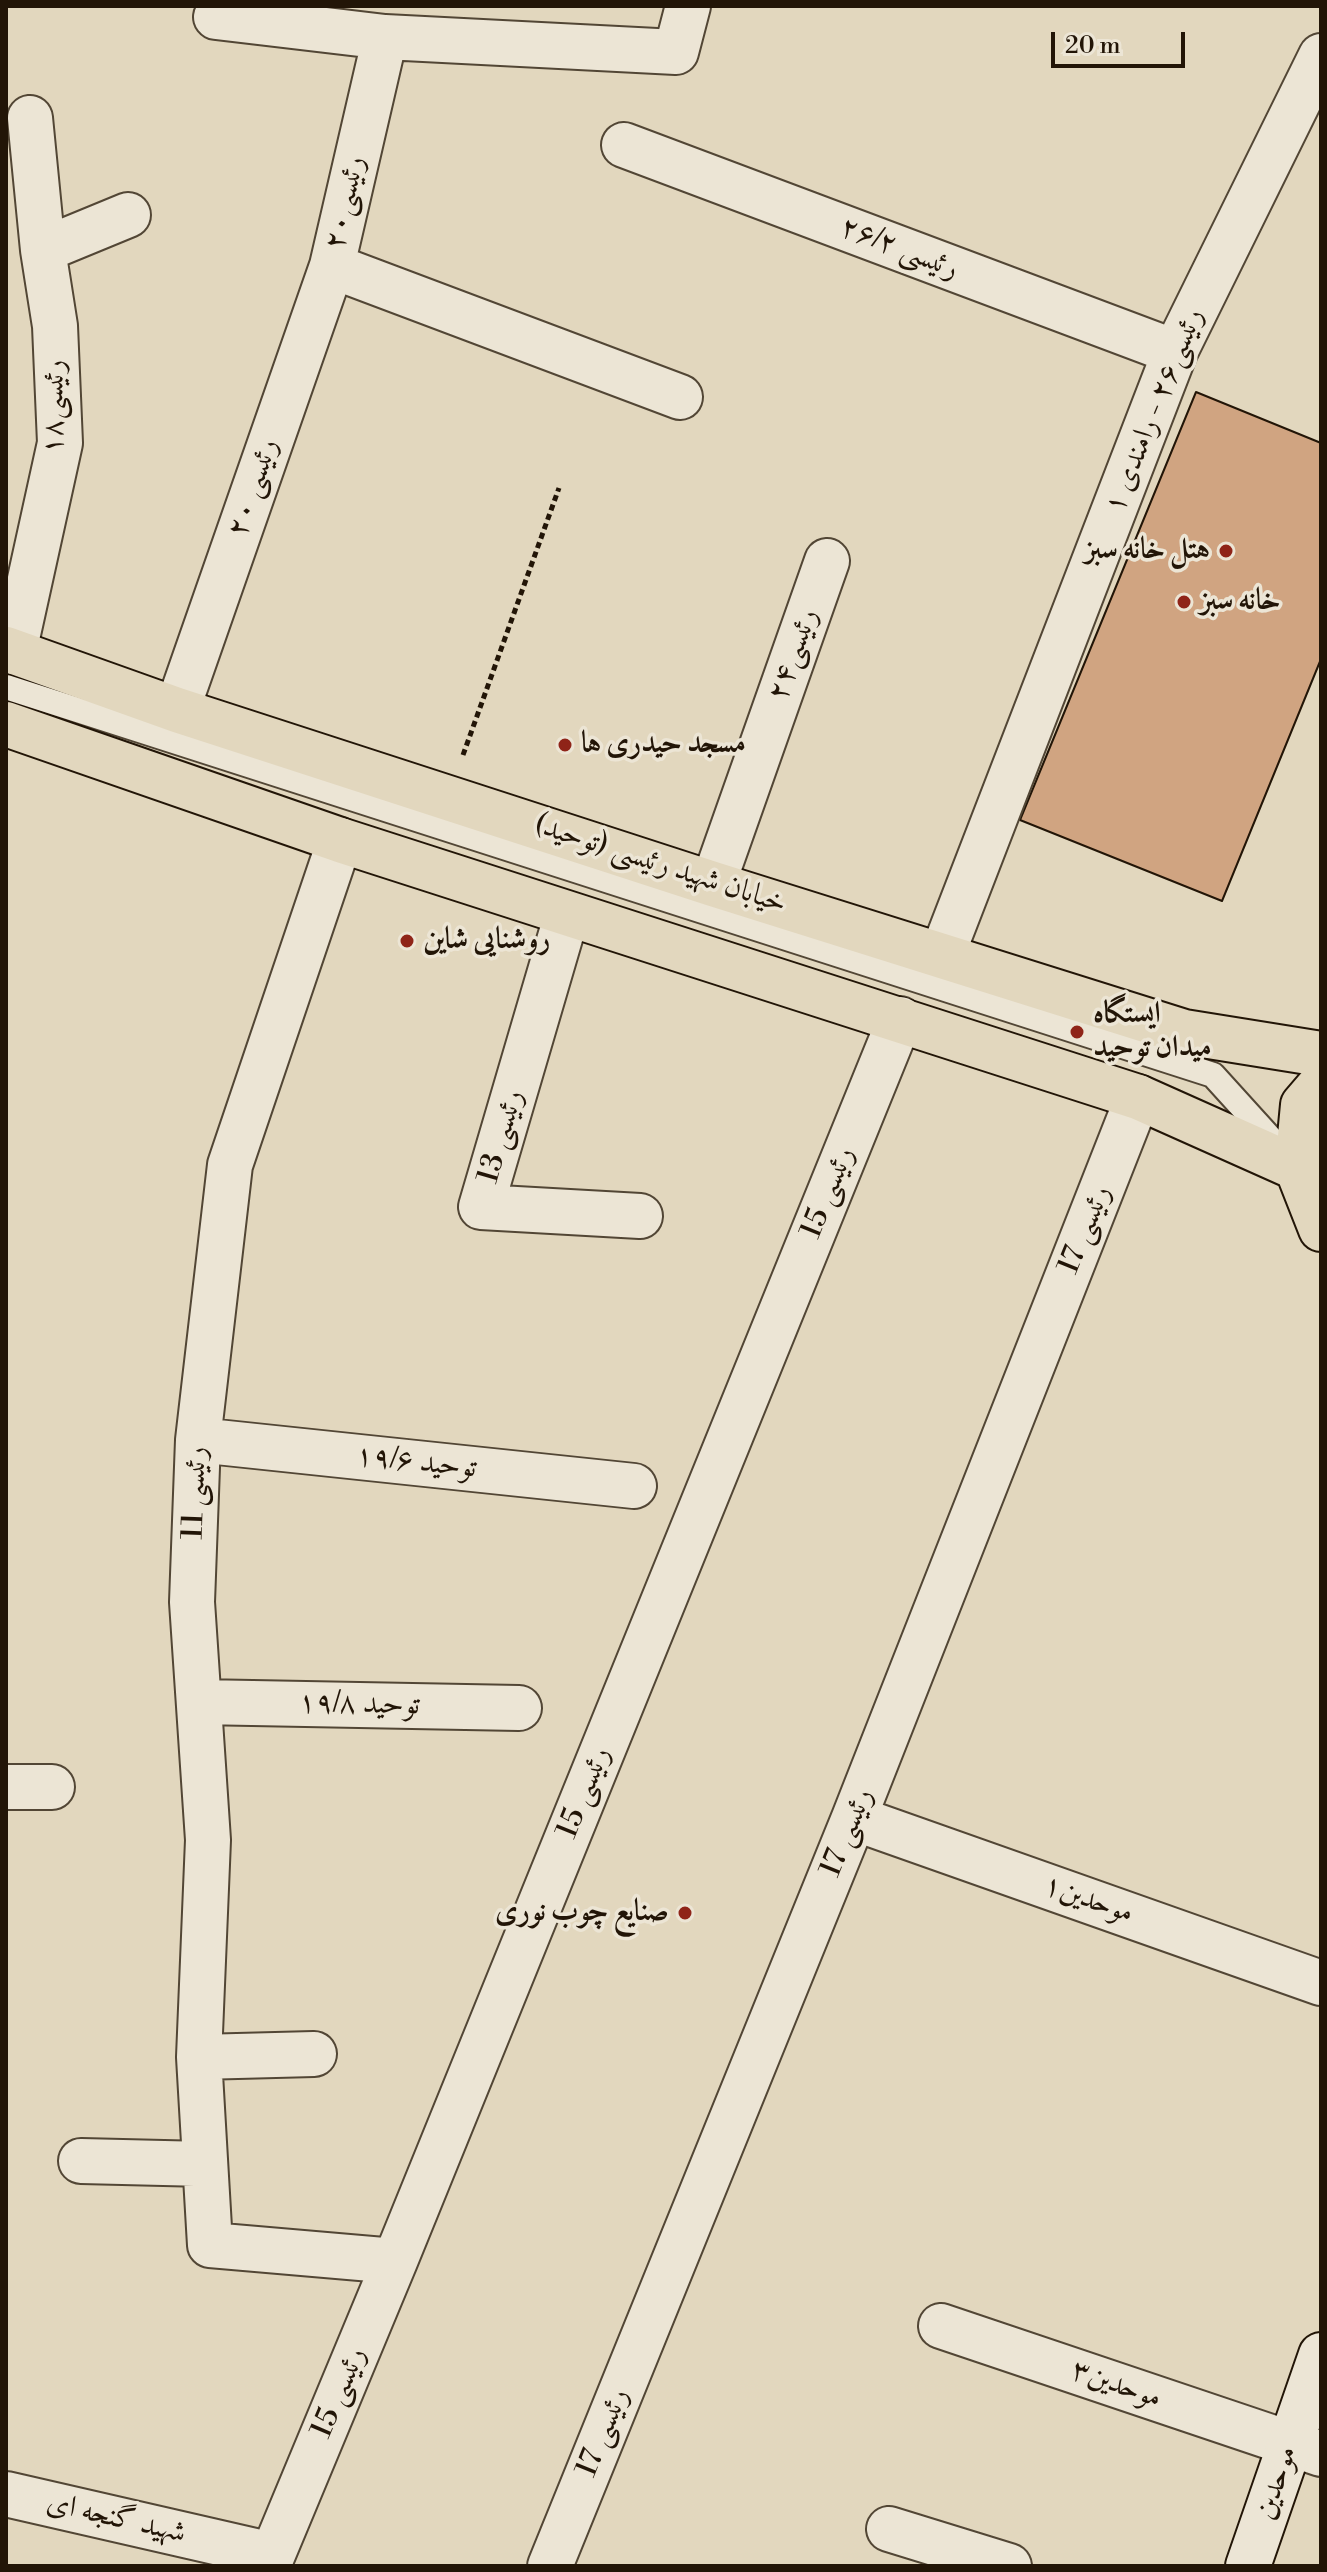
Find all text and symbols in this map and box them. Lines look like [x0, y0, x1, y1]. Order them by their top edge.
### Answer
scale bar [1055, 16, 1189, 66]
text: 20 m [1065, 31, 1121, 61]
street label: رئیسی۲۰ [318, 153, 374, 253]
street label: رئیسی ۲۶/۲ [835, 210, 963, 288]
street label: رئیسی۲۶ - رامندی ۱ [1098, 303, 1212, 519]
street label: رئیسی۱۸ [36, 359, 74, 455]
street label: رئیسی ۲۰ [221, 434, 287, 542]
place label: هتل خانه سبز [1085, 533, 1210, 569]
marker: هتل خانه سبز [1217, 542, 1235, 560]
place label: خانه سبز [1200, 584, 1280, 620]
marker: خانه سبز [1175, 593, 1193, 611]
street label: رئیسی۲۴ [761, 604, 827, 706]
place label: مسجد حیدری ها [581, 727, 746, 763]
marker: مسجد حیدری ها [556, 736, 574, 754]
street label: خیابان شهید رئیسی (توحید) [529, 807, 791, 923]
place label: روشنایی شاین [423, 923, 550, 959]
marker: روشنایی شاین [398, 932, 416, 950]
place label: ایستگاه میدان توحید [1093, 997, 1212, 1068]
marker: ایستگاه میدان توحید [1068, 1023, 1086, 1041]
street label: رئیسی 13 [472, 1086, 532, 1188]
street label: رئیسی 15 [794, 1142, 864, 1244]
street label: رئیسی 17 [1052, 1180, 1120, 1280]
street label: توحید ۱۹/۶ [354, 1439, 478, 1487]
street label: رئیسی 11 [176, 1446, 216, 1540]
street label: توحید ۱۹/۸ [298, 1686, 420, 1724]
street label: رئیسی 15 [550, 1742, 620, 1844]
street label: رئیسی 17 [814, 1783, 882, 1883]
street label: موحدین۱ [1038, 1868, 1138, 1932]
place label: صنایع چوب نوری [495, 1895, 669, 1931]
marker: صنایع چوب نوری [676, 1904, 694, 1922]
street label: رئیسی 15 [305, 2342, 375, 2444]
street label: موحدین۳ [1066, 2353, 1166, 2417]
street label: رئیسی 17 [570, 2383, 638, 2483]
street label: موحدین [1248, 2441, 1306, 2525]
street label: شهید گنجه ای [43, 2486, 189, 2552]

